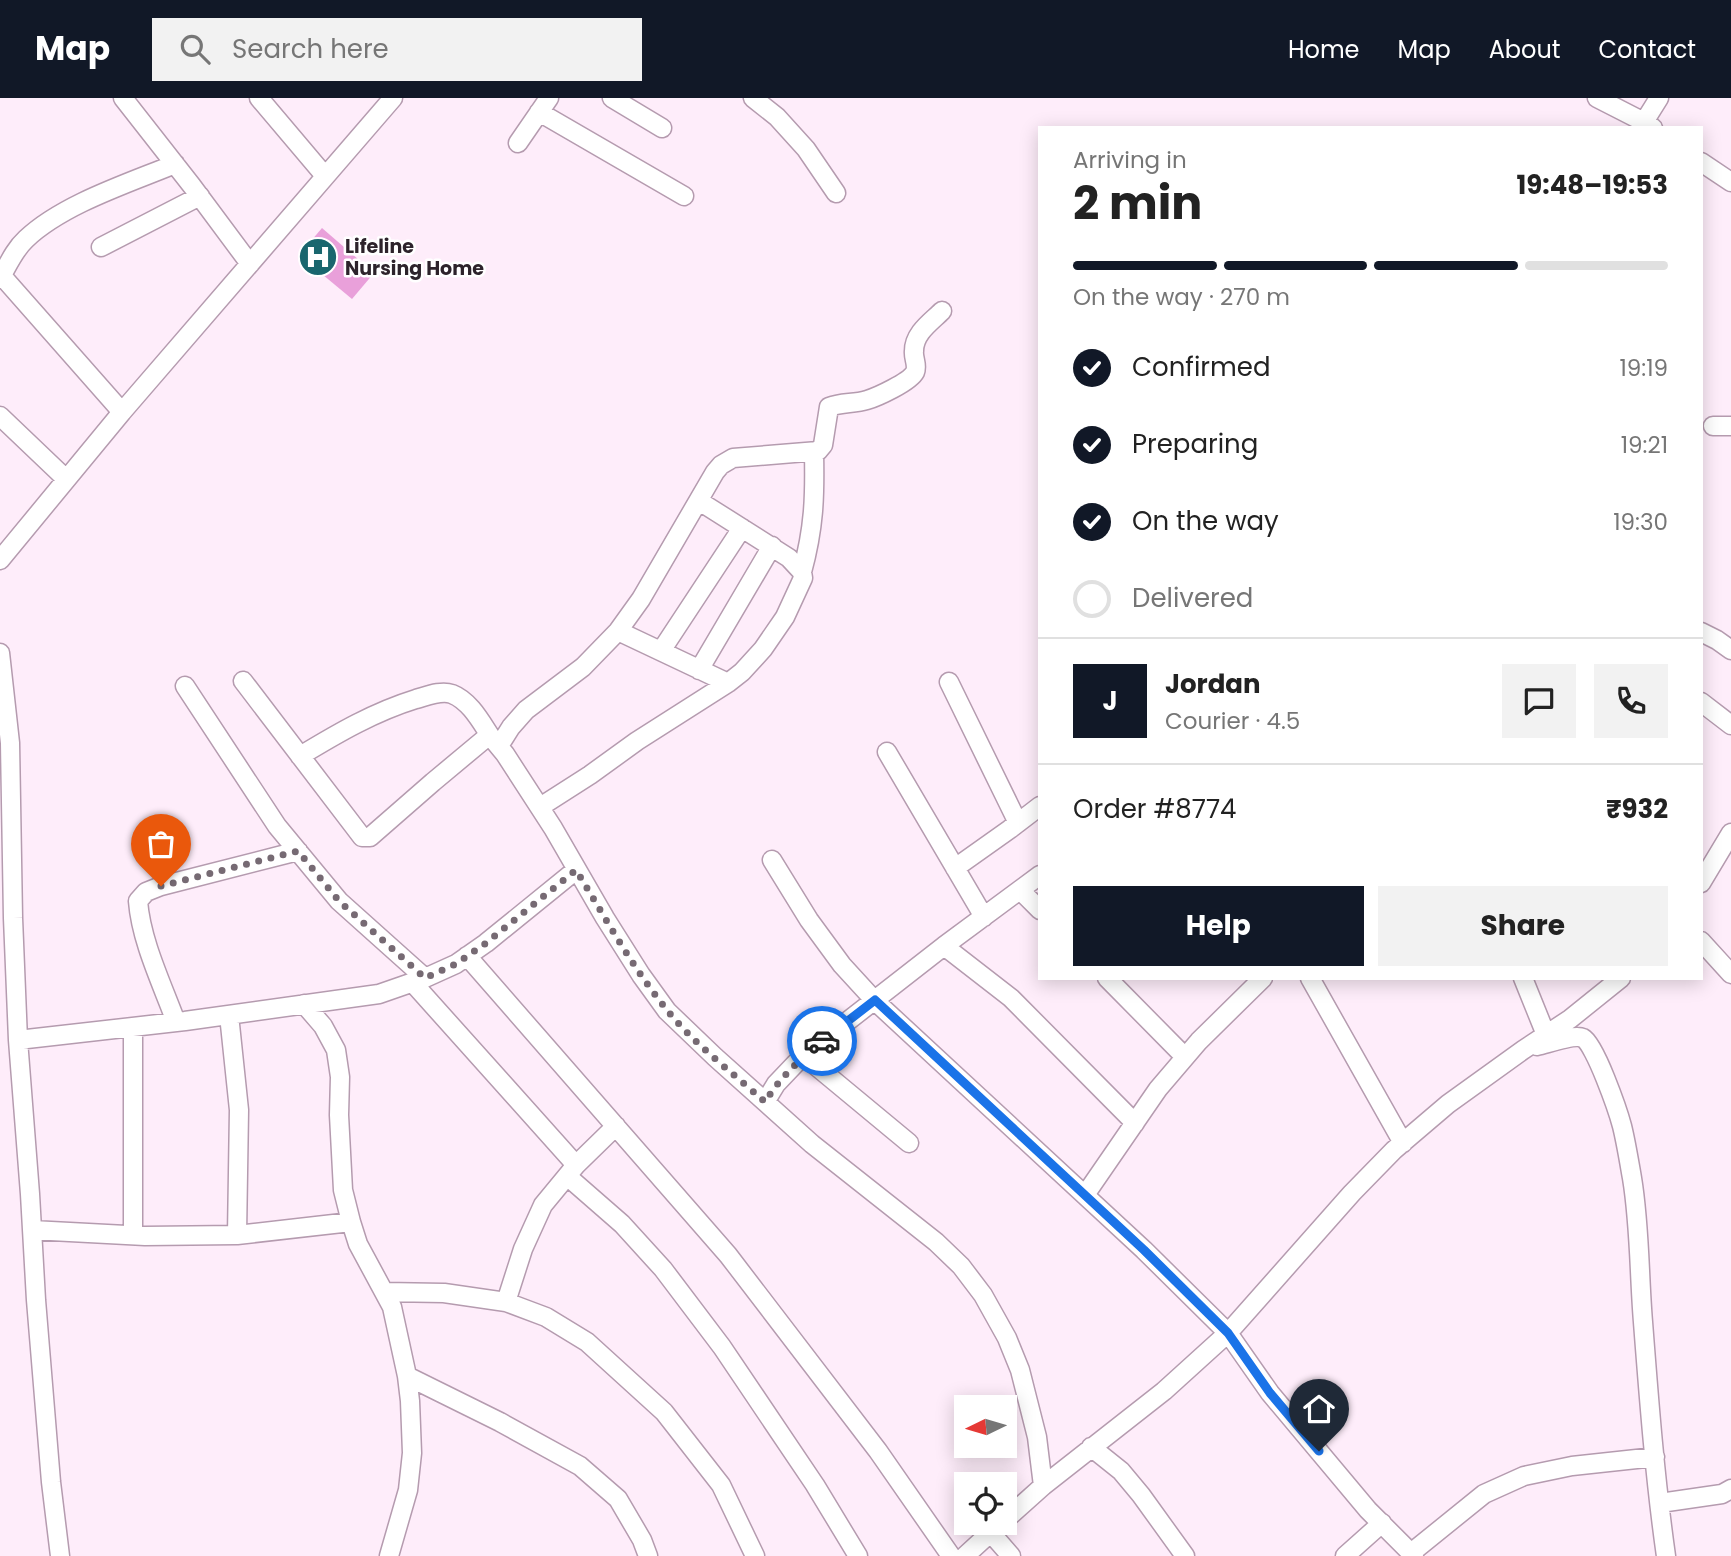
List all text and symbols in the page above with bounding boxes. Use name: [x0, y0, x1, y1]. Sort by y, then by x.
search box: [152, 18, 642, 81]
text: Map: [35, 25, 110, 72]
icon: search: [176, 30, 214, 68]
text: Search here: [232, 31, 389, 67]
text: Home: [1288, 33, 1360, 66]
text: Map: [1398, 33, 1451, 66]
text: About: [1489, 33, 1560, 66]
text: Contact: [1598, 33, 1696, 66]
text: Arriving in: [1073, 144, 1187, 176]
text: 19:48–19:53: [1517, 167, 1668, 203]
text: 2 min: [1073, 171, 1202, 235]
place label: Lifeline Nursing Home: [345, 233, 484, 282]
hospital icon: Lifeline Nursing Home: [297, 236, 339, 278]
text: On the way · 270 m: [1073, 281, 1290, 313]
icon: check: [1073, 349, 1111, 387]
text: Confirmed: [1132, 349, 1270, 385]
text: 19:19: [1619, 352, 1668, 384]
icon: check: [1073, 426, 1111, 464]
text: Preparing: [1132, 426, 1258, 462]
text: 19:21: [1621, 429, 1668, 461]
icon: check: [1073, 503, 1111, 541]
text: On the way: [1132, 503, 1279, 539]
text: 19:30: [1613, 506, 1668, 538]
text: Delivered: [1132, 580, 1253, 616]
button: chat: [1502, 664, 1576, 738]
button: phone: [1594, 664, 1668, 738]
text: Jordan: [1165, 666, 1261, 702]
text: J: [1102, 683, 1118, 719]
text: Courier · 4.5: [1165, 705, 1300, 737]
text: Order #8774: [1073, 791, 1236, 827]
text: ₹932: [1606, 791, 1668, 827]
pin: [131, 814, 191, 886]
icon: bag: [142, 825, 180, 863]
button: Help: [1073, 886, 1364, 966]
button: Share: [1378, 886, 1668, 966]
courier: [787, 1006, 857, 1076]
icon: car: [803, 1022, 841, 1060]
pin: [1289, 1379, 1349, 1451]
icon: home: [1300, 1390, 1338, 1428]
north arrow: [954, 1395, 1017, 1458]
map controls: [954, 1395, 1017, 1535]
button: locate: [954, 1472, 1017, 1535]

